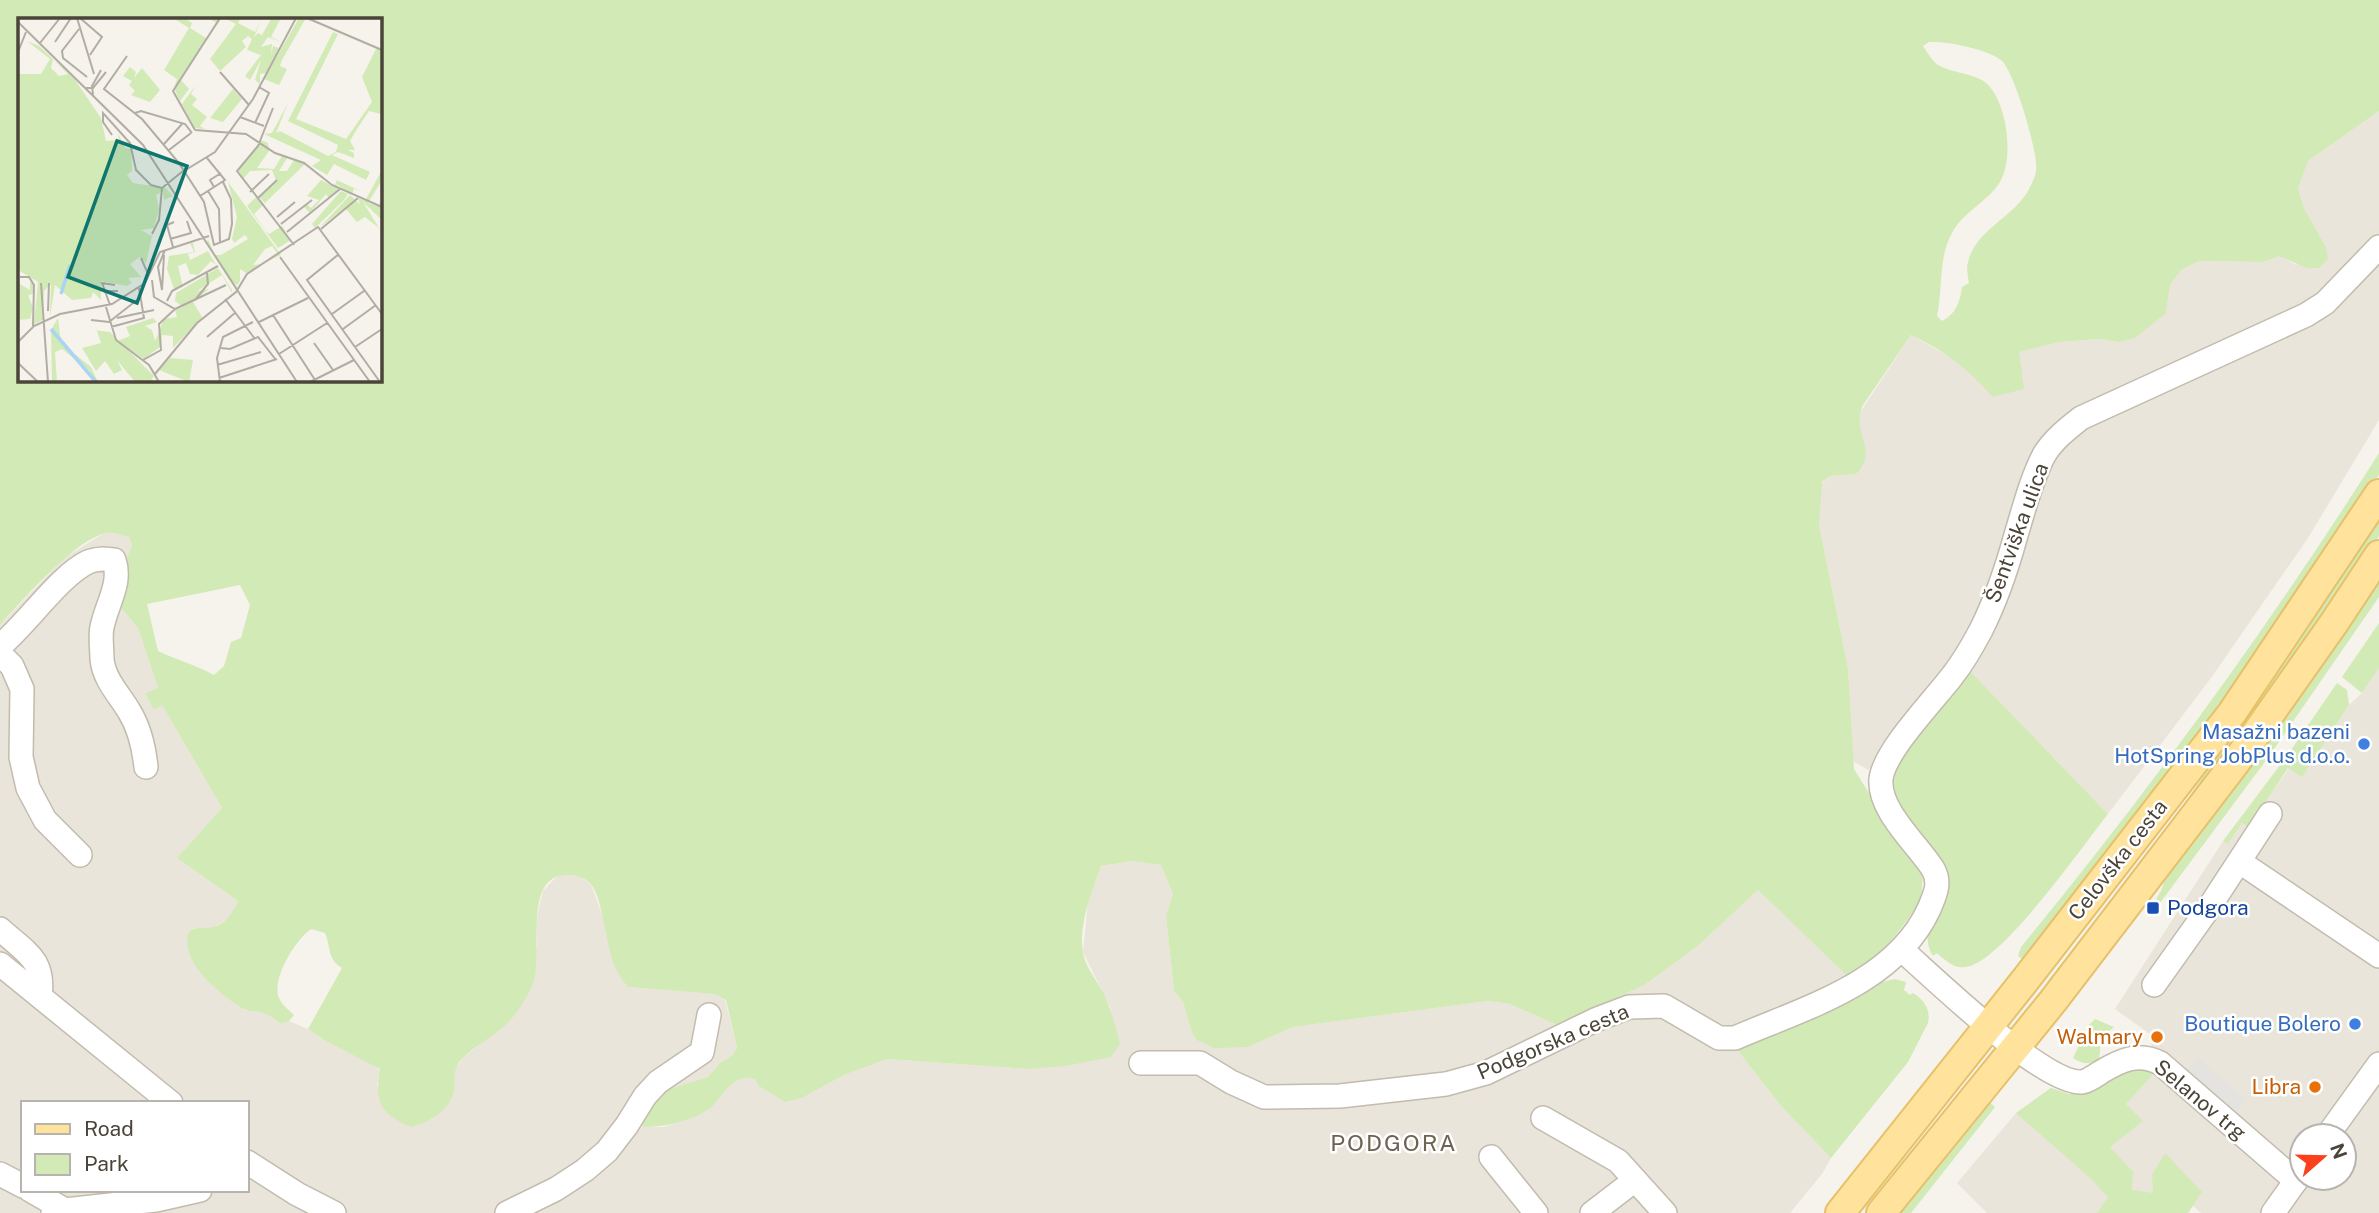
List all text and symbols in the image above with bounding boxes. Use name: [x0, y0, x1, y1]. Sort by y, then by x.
inset map: [18, 18, 382, 382]
street label: Šentviška ulica: [1980, 459, 2053, 606]
place label: Masažni bazeni HotSpring JobPlus d.o.o.: [2114, 719, 2350, 768]
marker: Masažni bazeni HotSpring JobPlus d.o.o.: [2356, 736, 2372, 752]
street label: Celovška cesta: [2063, 794, 2172, 925]
place label: Podgora: [2167, 895, 2249, 920]
marker: Podgora: [2145, 900, 2161, 916]
street label: Podgorska cesta: [1473, 998, 1632, 1085]
place label: Boutique Bolero: [2184, 1011, 2341, 1036]
marker: Boutique Bolero: [2347, 1016, 2363, 1032]
place label: Walmary: [2057, 1024, 2143, 1049]
marker: Walmary: [2149, 1029, 2165, 1045]
street label: Selanov trg: [2149, 1054, 2251, 1145]
place label: Libra: [2252, 1074, 2301, 1099]
marker: Libra: [2307, 1079, 2323, 1095]
legend: [21, 1101, 248, 1192]
text: Road: [84, 1116, 134, 1141]
north arrow: [2288, 1122, 2358, 1192]
district label: PODGORA: [1330, 1129, 1458, 1156]
text: N: [2326, 1140, 2352, 1162]
text: Park: [84, 1151, 129, 1176]

